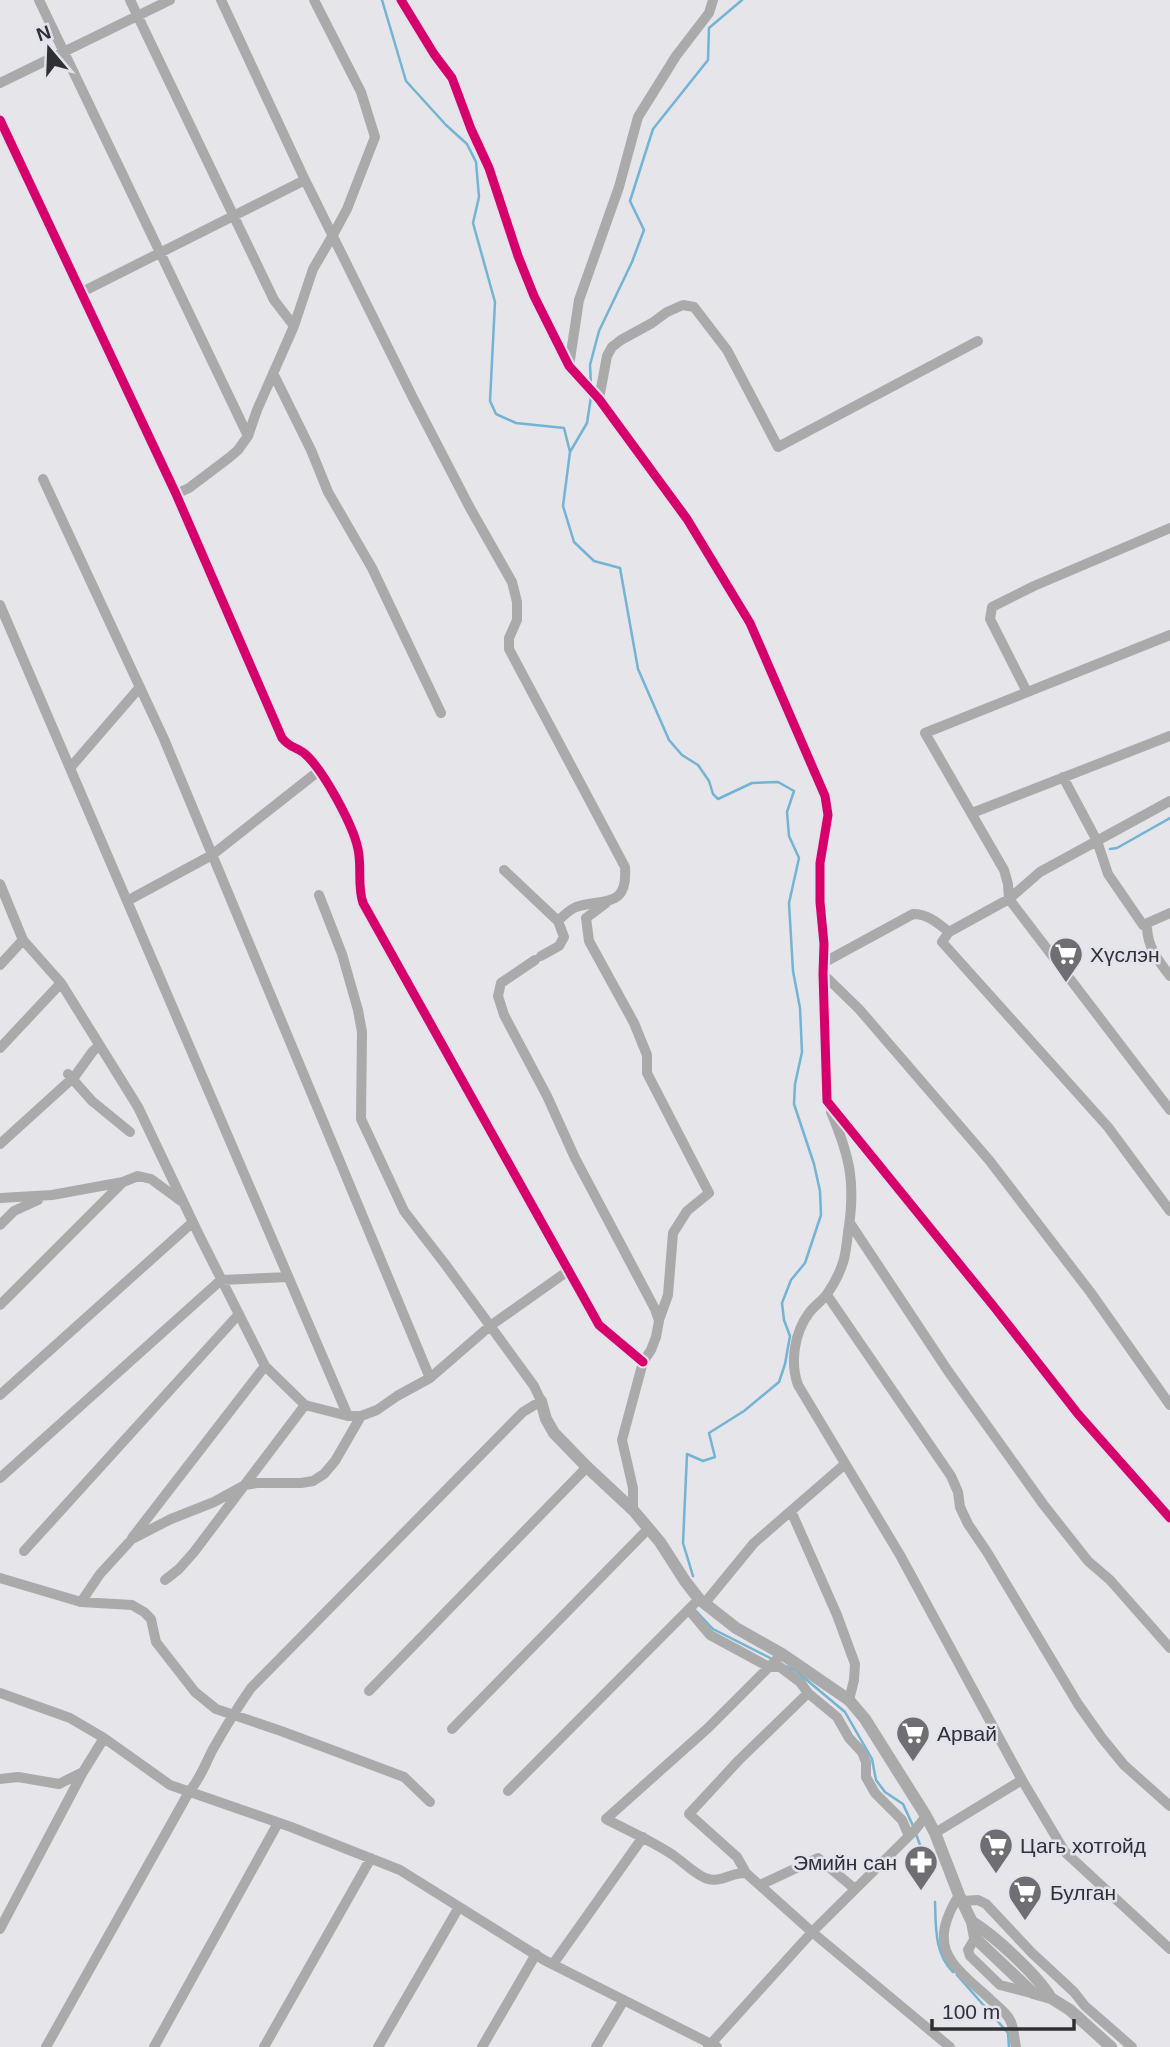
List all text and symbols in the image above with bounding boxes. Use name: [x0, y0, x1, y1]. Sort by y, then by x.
north arrow: [14, 14, 84, 84]
text: N: [34, 21, 54, 46]
supermarket icon: Хүслэн: [1047, 935, 1085, 984]
place label: Хүслэн: [1090, 943, 1160, 966]
supermarket icon: Арвай: [894, 1714, 932, 1763]
place label: Арвай: [937, 1722, 997, 1745]
supermarket icon: Цагь хотгойд: [977, 1826, 1015, 1875]
place label: Цагь хотгойд: [1020, 1834, 1146, 1857]
pharmacy icon: Эмийн сан: [902, 1843, 940, 1892]
place label: Эмийн сан: [793, 1851, 897, 1874]
supermarket icon: Булган: [1006, 1873, 1044, 1922]
place label: Булган: [1050, 1881, 1116, 1904]
scale bar: [932, 1988, 1074, 2032]
text: 100 m: [942, 2000, 1000, 2023]

